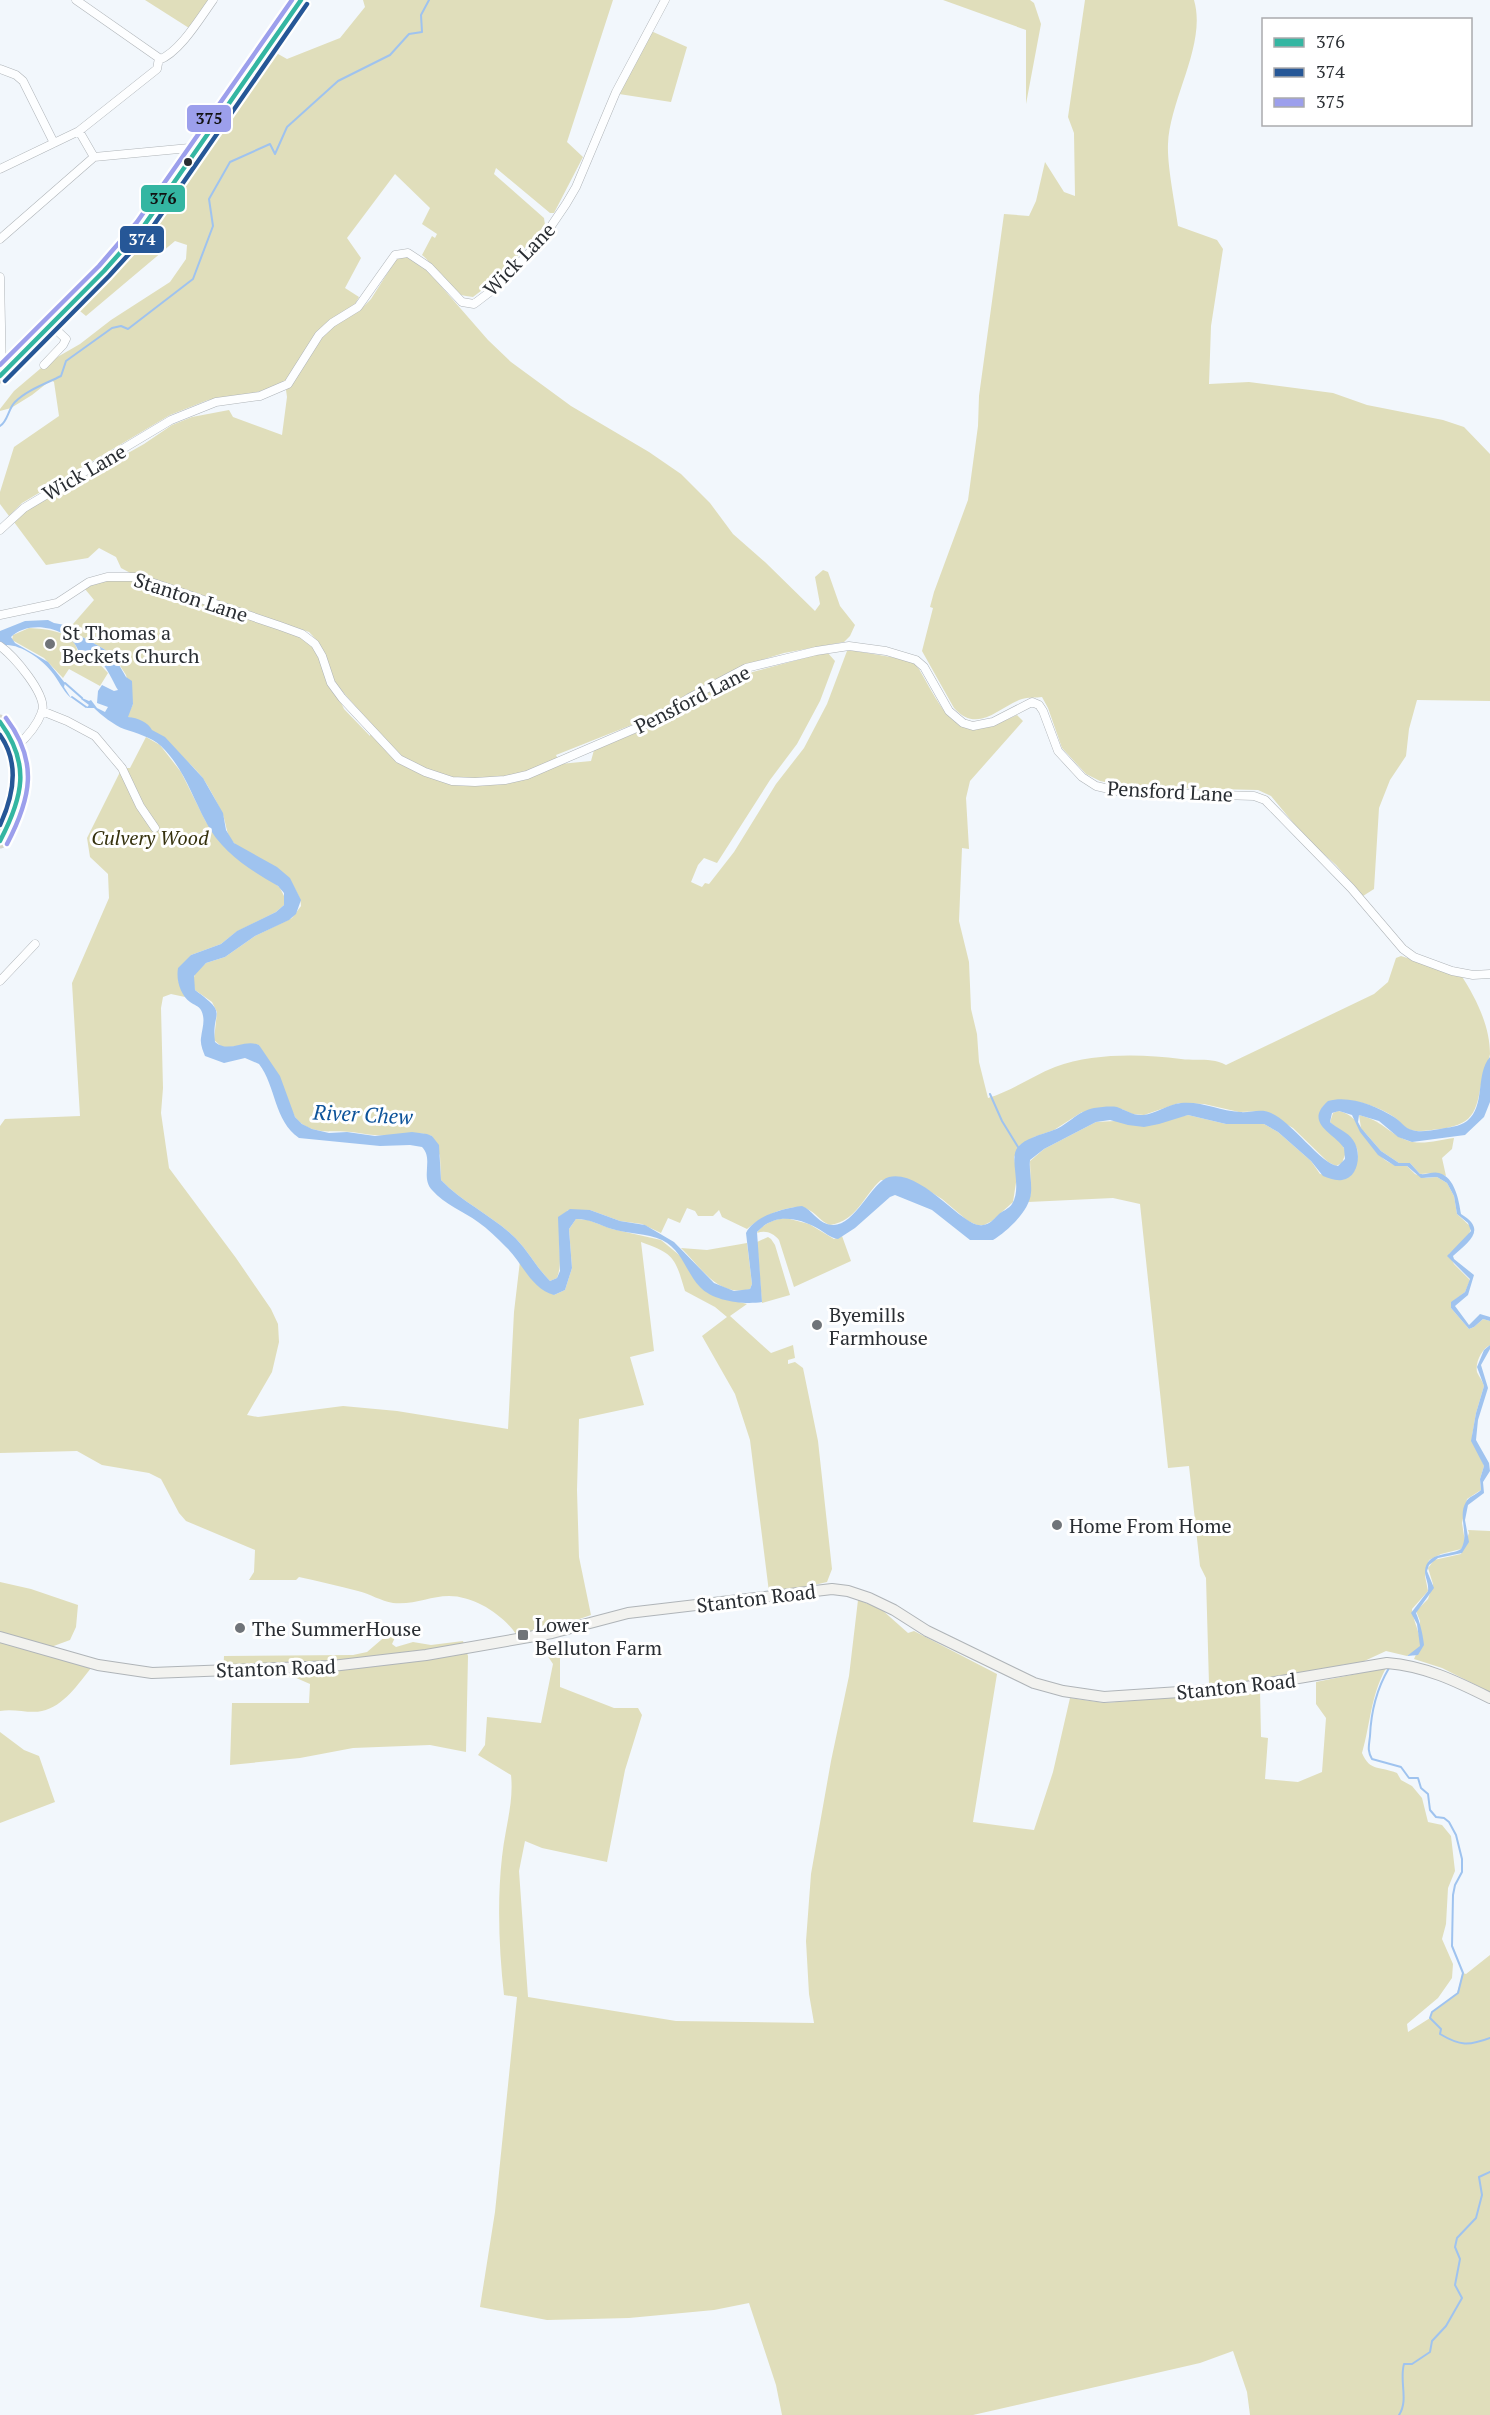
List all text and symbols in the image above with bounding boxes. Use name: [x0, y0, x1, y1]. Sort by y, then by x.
legend: [1262, 18, 1472, 126]
text: 376: [1316, 29, 1345, 53]
text: 374: [1316, 59, 1345, 83]
text: 375: [1316, 89, 1345, 113]
line badge: 375: [186, 104, 232, 133]
text: 375: [195, 107, 223, 129]
unlabelled marker: [182, 156, 194, 168]
line badge: 376: [140, 184, 186, 213]
text: 376: [149, 187, 177, 209]
street label: Wick Lane: [477, 216, 561, 302]
line badge: 374: [119, 225, 165, 254]
text: 374: [128, 228, 156, 250]
street label: Wick Lane: [37, 437, 131, 507]
street label: Stanton Lane: [131, 566, 251, 628]
place label: St Thomas a Beckets Church: [62, 619, 200, 669]
marker: St Thomas a Beckets Church: [43, 637, 57, 651]
street label: Pensford Lane: [630, 658, 754, 740]
street label: Pensford Lane: [1106, 774, 1234, 808]
park label: Culvery Wood: [91, 824, 209, 851]
water label: River Chew: [312, 1097, 414, 1131]
place label: Byemills Farmhouse: [829, 1301, 928, 1351]
marker: Byemills Farmhouse: [810, 1318, 824, 1332]
place label: Home From Home: [1069, 1512, 1231, 1539]
marker: Home From Home: [1050, 1518, 1064, 1532]
street label: Stanton Road: [695, 1577, 817, 1619]
place label: Lower Belluton Farm: [535, 1611, 662, 1661]
place label: The SummerHouse: [252, 1615, 421, 1642]
marker: The SummerHouse: [233, 1621, 247, 1635]
marker: Lower Belluton Farm: [516, 1628, 530, 1642]
street label: Stanton Road: [216, 1652, 336, 1684]
street label: Stanton Road: [1175, 1666, 1297, 1706]

